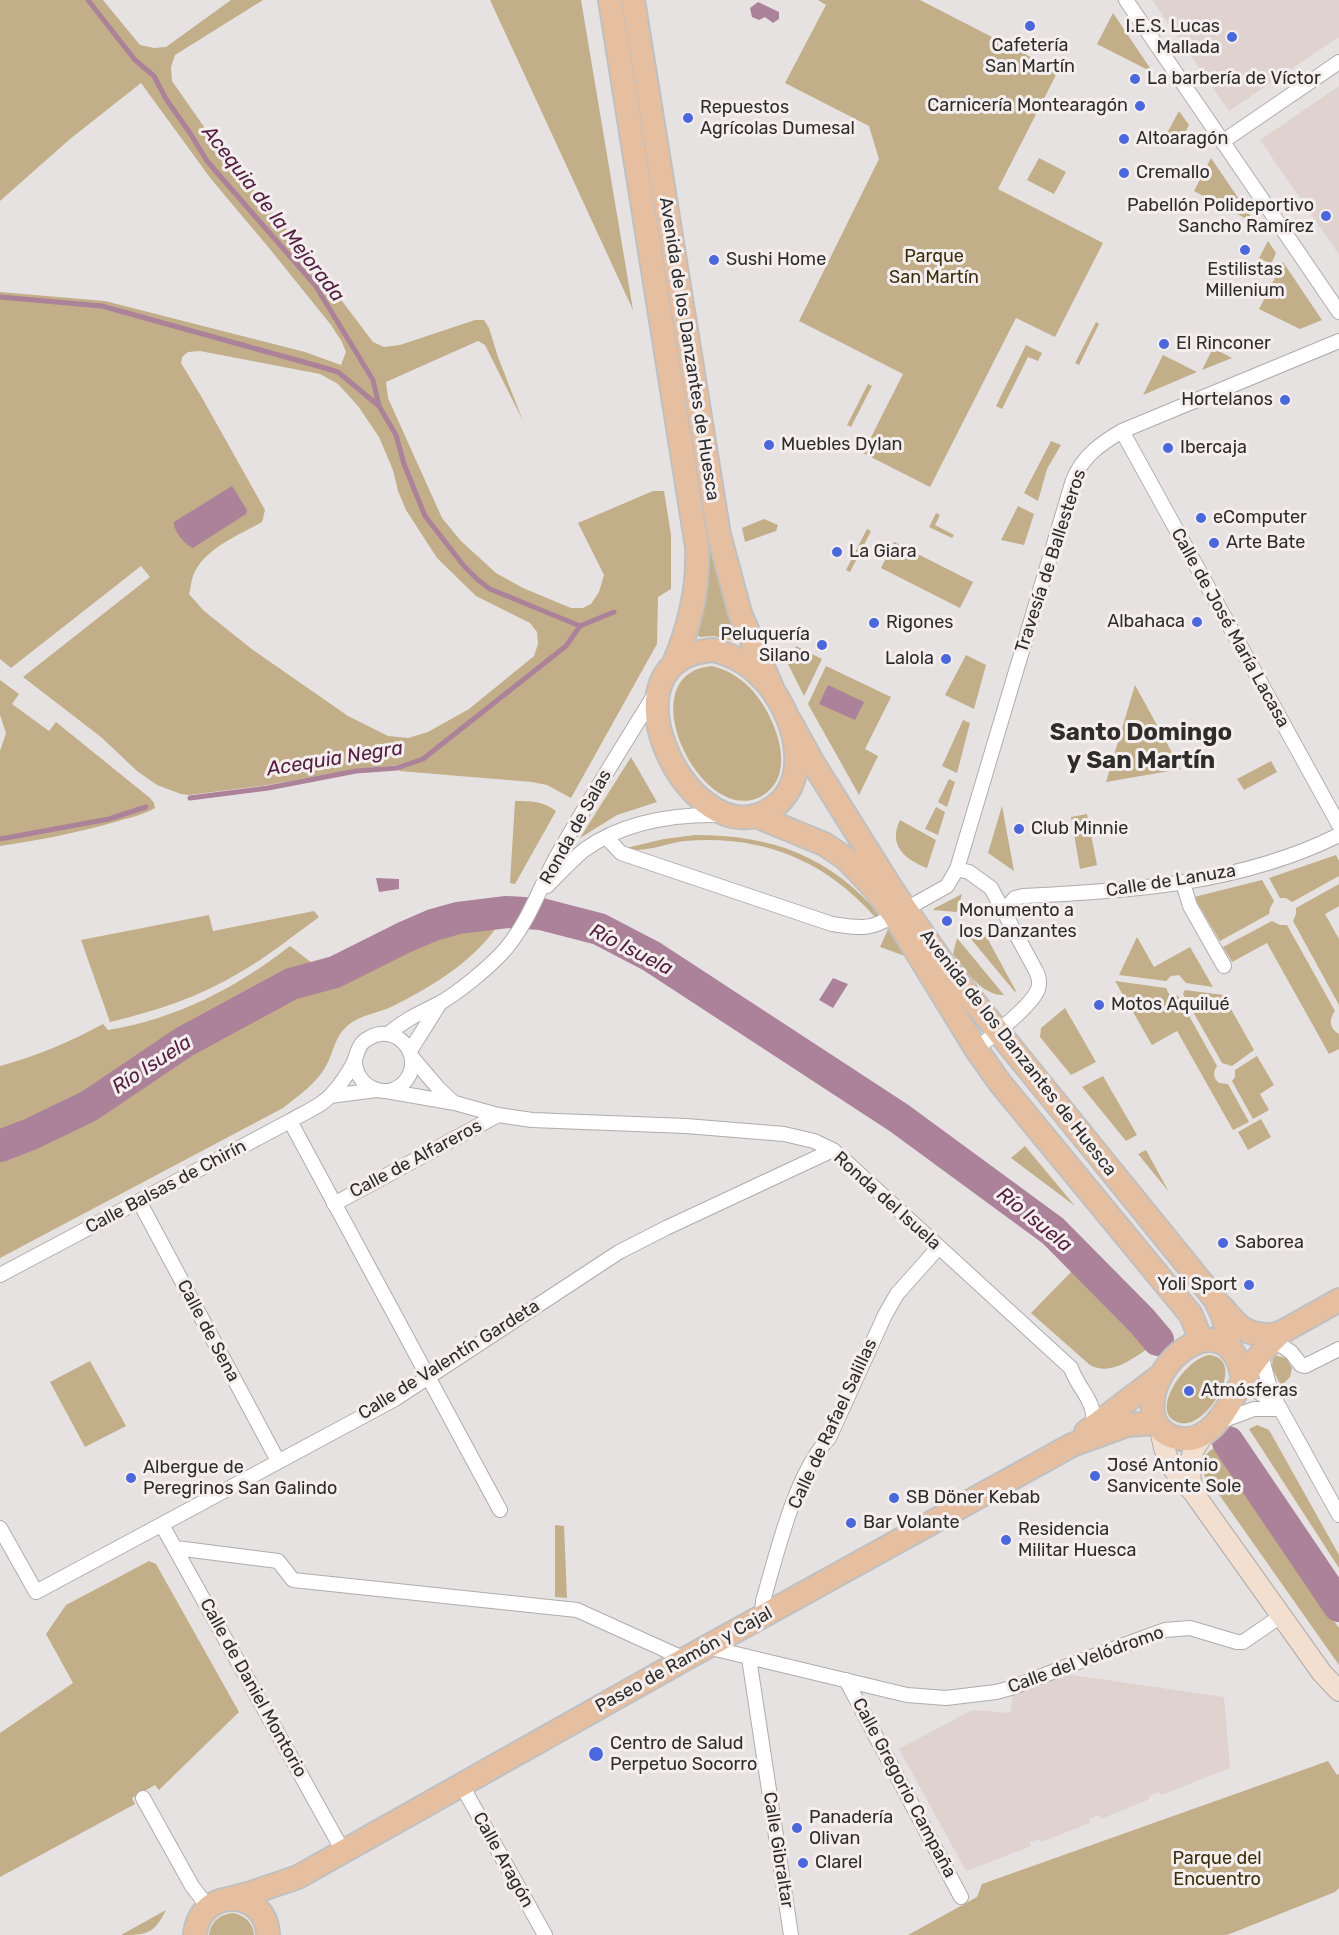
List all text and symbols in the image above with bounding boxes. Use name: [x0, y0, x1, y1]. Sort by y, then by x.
place label: I.E.S. Lucas Mallada: [1126, 16, 1220, 58]
marker: Cafetería San Martín: [1023, 19, 1037, 33]
marker: I.E.S. Lucas Mallada: [1225, 30, 1239, 44]
place label: Cafetería San Martín: [985, 35, 1075, 78]
place label: La barbería de Víctor: [1147, 68, 1321, 90]
marker: La barbería de Víctor: [1128, 72, 1142, 86]
place label: Carnicería Montearagón: [927, 95, 1128, 117]
place label: Repuestos Agrícolas Dumesal: [700, 97, 855, 140]
marker: Carnicería Montearagón: [1133, 99, 1147, 113]
marker: Repuestos Agrícolas Dumesal: [681, 111, 695, 125]
water label: Acequia de la Mejorada: [197, 121, 349, 307]
place label: Altoaragón: [1136, 128, 1228, 150]
marker: Altoaragón: [1117, 132, 1131, 146]
place label: Cremallo: [1136, 162, 1210, 184]
marker: Cremallo: [1117, 166, 1131, 180]
place label: Pabellón Polideportivo Sancho Ramírez: [1127, 195, 1314, 238]
street label: Avenida de los Danzantes de Huesca: [654, 196, 724, 502]
marker: Pabellón Polideportivo Sancho Ramírez: [1319, 209, 1333, 223]
marker: Estilistas Millenium: [1238, 243, 1252, 257]
park label: Parque San Martín: [889, 246, 979, 288]
place label: Sushi Home: [726, 249, 826, 271]
marker: Sushi Home: [707, 253, 721, 267]
place label: Estilistas Millenium: [1205, 259, 1285, 302]
place label: El Rinconer: [1176, 333, 1271, 355]
marker: El Rinconer: [1157, 337, 1171, 351]
place label: Hortelanos: [1181, 389, 1273, 411]
marker: Hortelanos: [1278, 393, 1292, 407]
place label: Muebles Dylan: [781, 434, 903, 456]
place label: Ibercaja: [1180, 437, 1247, 459]
marker: Muebles Dylan: [762, 438, 776, 452]
marker: Ibercaja: [1161, 441, 1175, 455]
street label: Travesía de Ballesteros: [1011, 467, 1091, 655]
place label: eComputer: [1213, 507, 1307, 529]
marker: eComputer: [1194, 511, 1208, 525]
street label: Calle de José María Lacasa: [1166, 525, 1294, 731]
place label: Arte Bate: [1226, 532, 1305, 554]
marker: Arte Bate: [1207, 536, 1221, 550]
place label: La Giara: [849, 541, 917, 563]
marker: La Giara: [830, 545, 844, 559]
place label: Albahaca: [1107, 611, 1185, 633]
place label: Rigones: [886, 612, 953, 634]
marker: Albahaca: [1190, 615, 1204, 629]
marker: Rigones: [867, 616, 881, 630]
place label: Peluquería Silano: [721, 624, 810, 666]
marker: Peluquería Silano: [815, 638, 829, 652]
place label: Lalola: [885, 648, 934, 670]
marker: Lalola: [939, 652, 953, 666]
district label: Santo Domingo y San Martín: [1050, 719, 1232, 775]
water label: Acequia Negra: [265, 736, 405, 782]
street label: Ronda de Salas: [536, 766, 616, 888]
place label: Club Minnie: [1031, 818, 1128, 840]
marker: Club Minnie: [1012, 822, 1026, 836]
street label: Calle de Lanuza: [1104, 860, 1238, 902]
place label: Monumento a los Danzantes: [959, 900, 1077, 942]
marker: Monumento a los Danzantes: [940, 914, 954, 928]
water label: Río Isuela: [586, 919, 676, 981]
street label: Avenida de los Danzantes de Huesca: [915, 925, 1121, 1181]
place label: Motos Aquilué: [1111, 994, 1230, 1016]
marker: Motos Aquilué: [1092, 998, 1106, 1012]
water label: Río Isuela: [108, 1030, 196, 1100]
street label: Calle de Alfareros: [346, 1115, 486, 1203]
street label: Calle Balsas de Chirín: [82, 1135, 250, 1239]
street label: Ronda del Isuela: [829, 1147, 945, 1255]
water label: Río Isuela: [992, 1182, 1076, 1258]
place label: Saborea: [1235, 1232, 1304, 1254]
marker: Saborea: [1216, 1236, 1230, 1250]
place label: Yoli Sport: [1157, 1274, 1237, 1296]
street label: Calle de Sena: [172, 1276, 244, 1386]
marker: Yoli Sport: [1242, 1278, 1256, 1292]
street label: Calle de Valentín Gardeta: [354, 1295, 544, 1425]
street label: Calle de Rafael Salillas: [784, 1335, 882, 1513]
place label: Atmósferas: [1201, 1380, 1298, 1402]
marker: Atmósferas: [1182, 1384, 1196, 1398]
place label: José Antonio Sanvicente Sole: [1107, 1455, 1241, 1498]
place label: Albergue de Peregrinos San Galindo: [143, 1457, 337, 1500]
marker: José Antonio Sanvicente Sole: [1088, 1469, 1102, 1483]
marker: Albergue de Peregrinos San Galindo: [124, 1471, 138, 1485]
place label: SB Döner Kebab: [906, 1487, 1040, 1509]
marker: SB Döner Kebab: [887, 1491, 901, 1505]
place label: Bar Volante: [863, 1512, 960, 1534]
marker: Bar Volante: [844, 1516, 858, 1530]
place label: Residencia Militar Huesca: [1018, 1519, 1136, 1562]
marker: Residencia Militar Huesca: [999, 1533, 1013, 1547]
street label: Calle de Daniel Montorio: [195, 1595, 311, 1781]
street label: Paseo de Ramón y Cajal: [592, 1602, 776, 1718]
street label: Calle del Velódromo: [1005, 1622, 1167, 1698]
street label: Calle Gregorio Campaña: [847, 1694, 961, 1882]
place label: Centro de Salud Perpetuo Socorro: [610, 1733, 757, 1776]
marker: Centro de Salud Perpetuo Socorro: [587, 1745, 605, 1763]
street label: Calle Gibraltar: [758, 1790, 798, 1910]
place label: Panadería Olivan: [809, 1807, 893, 1850]
street label: Calle Aragón: [468, 1808, 538, 1912]
marker: Panadería Olivan: [790, 1821, 804, 1835]
park label: Parque del Encuentro: [1172, 1848, 1262, 1890]
place label: Clarel: [815, 1852, 862, 1874]
marker: Clarel: [796, 1856, 810, 1870]

